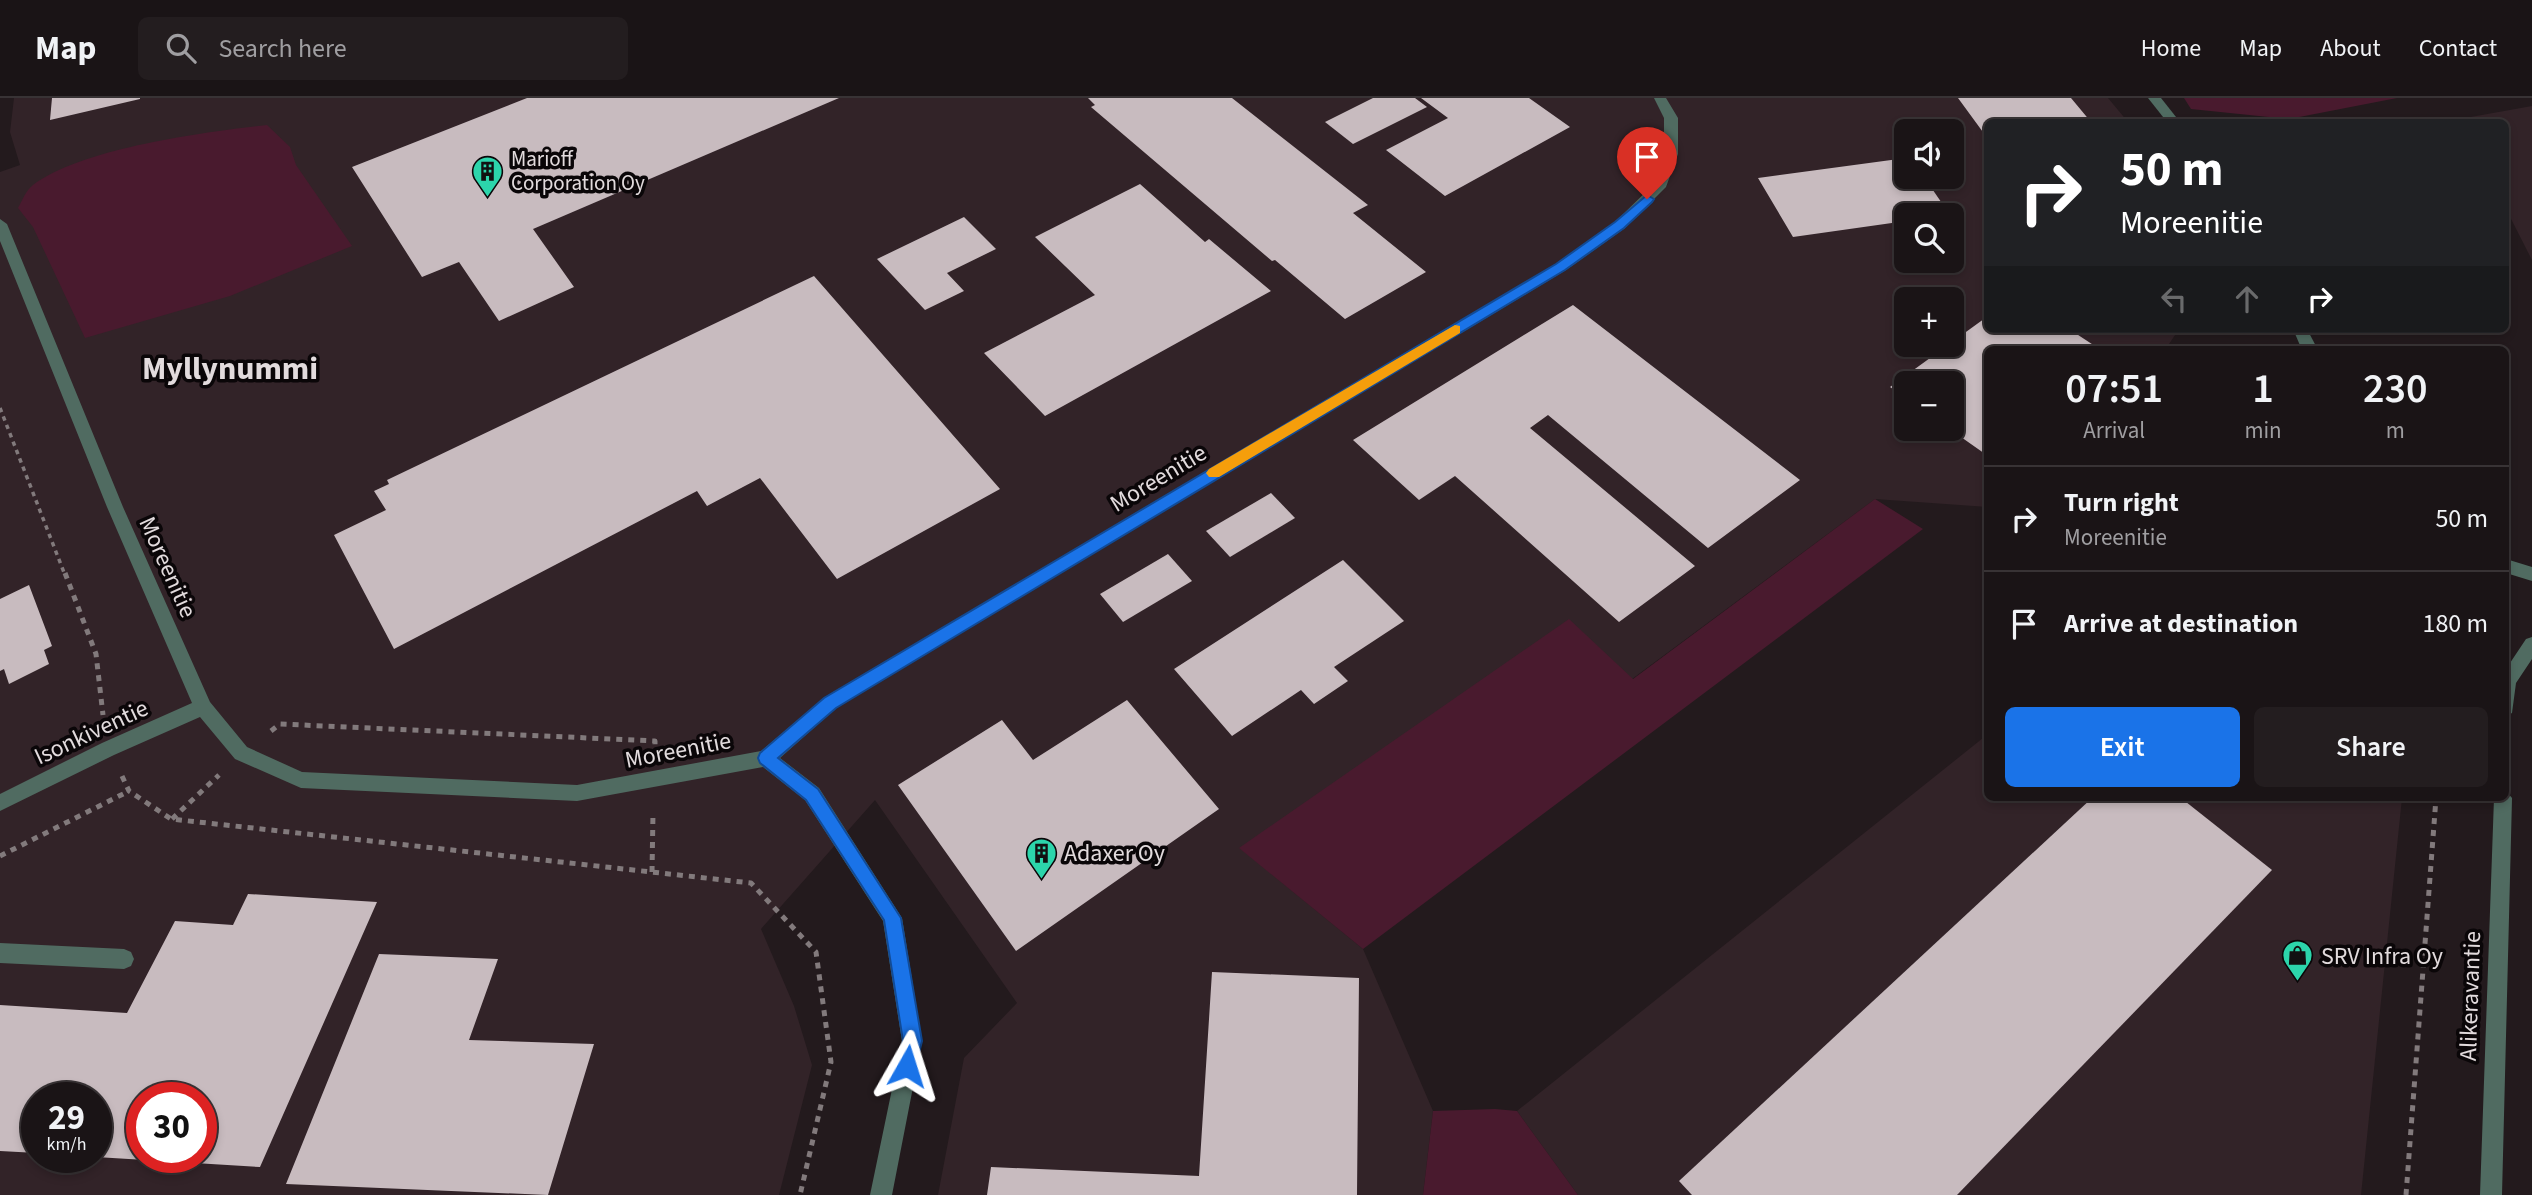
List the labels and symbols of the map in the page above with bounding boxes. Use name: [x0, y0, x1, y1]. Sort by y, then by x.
pin: [1617, 127, 1677, 199]
place label: Marioff Corporation Oy: [511, 144, 645, 198]
building icon: Marioff Corporation Oy: [471, 154, 505, 198]
district label: Myllynummi: [142, 346, 318, 392]
street label: Moreenitie: [1103, 436, 1213, 521]
street label: Moreenitie: [130, 511, 205, 623]
street label: Isonkiventie: [28, 691, 154, 774]
street label: Moreenitie: [622, 723, 734, 778]
building icon: Adaxer Oy: [1024, 836, 1058, 880]
place label: Adaxer Oy: [1064, 836, 1165, 871]
street label: Alikeravantie: [2451, 930, 2490, 1062]
shop icon: SRV Infra Oy: [2281, 939, 2315, 983]
place label: SRV Infra Oy: [2321, 939, 2443, 974]
position arrow: [870, 1029, 944, 1103]
speed limit sign: 30: [126, 1082, 217, 1173]

